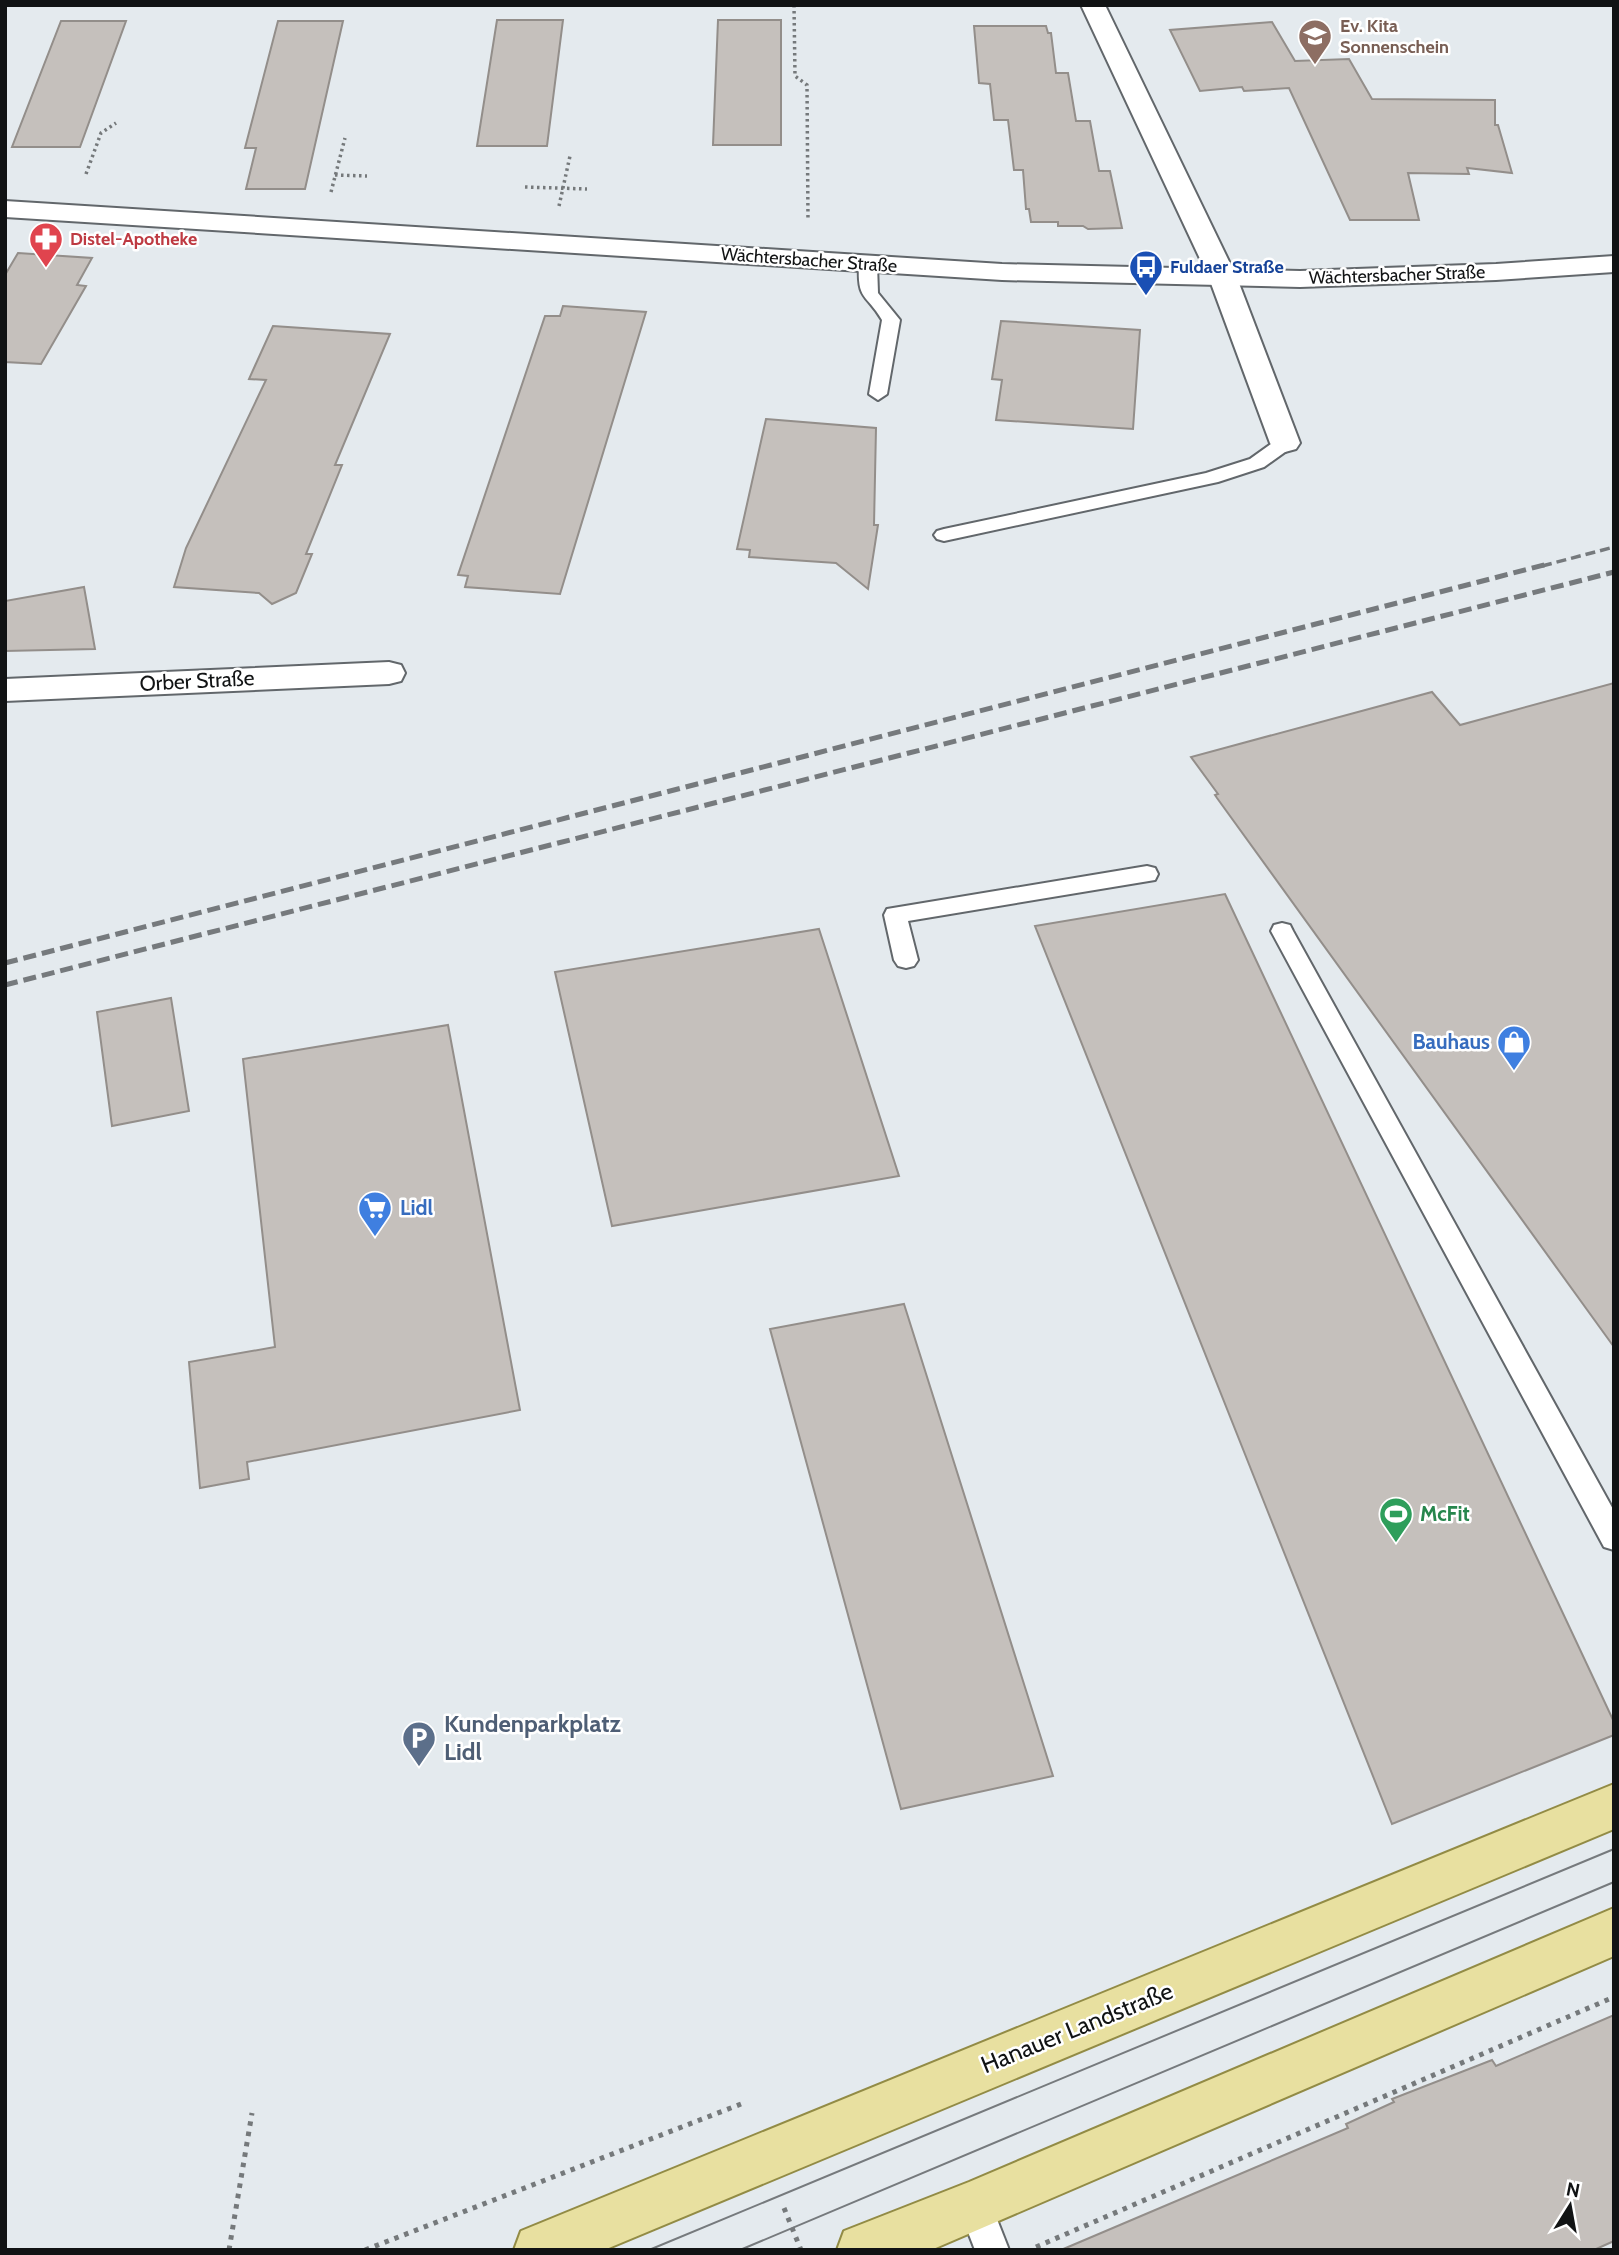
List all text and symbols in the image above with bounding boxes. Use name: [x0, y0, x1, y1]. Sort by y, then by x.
place label: Ev. Kita Sonnenschein: [1340, 15, 1449, 58]
school or university icon: Ev. Kita Sonnenschein: [1296, 17, 1334, 66]
pharmacy icon: Distel-Apotheke: [27, 220, 65, 269]
place label: Distel-Apotheke: [70, 228, 197, 250]
street label: Wächtersbacher Straße: [720, 243, 898, 277]
bus stop icon: Fuldaer Straße: [1127, 248, 1165, 297]
place label: Fuldaer Straße: [1170, 256, 1284, 278]
street label: Wächtersbacher Straße: [1308, 261, 1486, 289]
street label: Orber Straße: [139, 665, 255, 696]
shop icon: Bauhaus: [1495, 1023, 1533, 1072]
place label: Bauhaus: [1412, 1029, 1490, 1054]
supermarket icon: Lidl: [356, 1189, 394, 1238]
place label: Lidl: [400, 1195, 434, 1220]
sports icon: McFit: [1377, 1495, 1415, 1544]
place label: McFit: [1420, 1501, 1470, 1526]
place label: Kundenparkplatz Lidl: [444, 1709, 621, 1766]
parking icon: Kundenparkplatz Lidl: [400, 1719, 438, 1768]
street label: Hanauer Landstraße: [977, 1976, 1177, 2079]
north arrow: [1535, 2171, 1605, 2241]
text: N: [1564, 2177, 1582, 2202]

